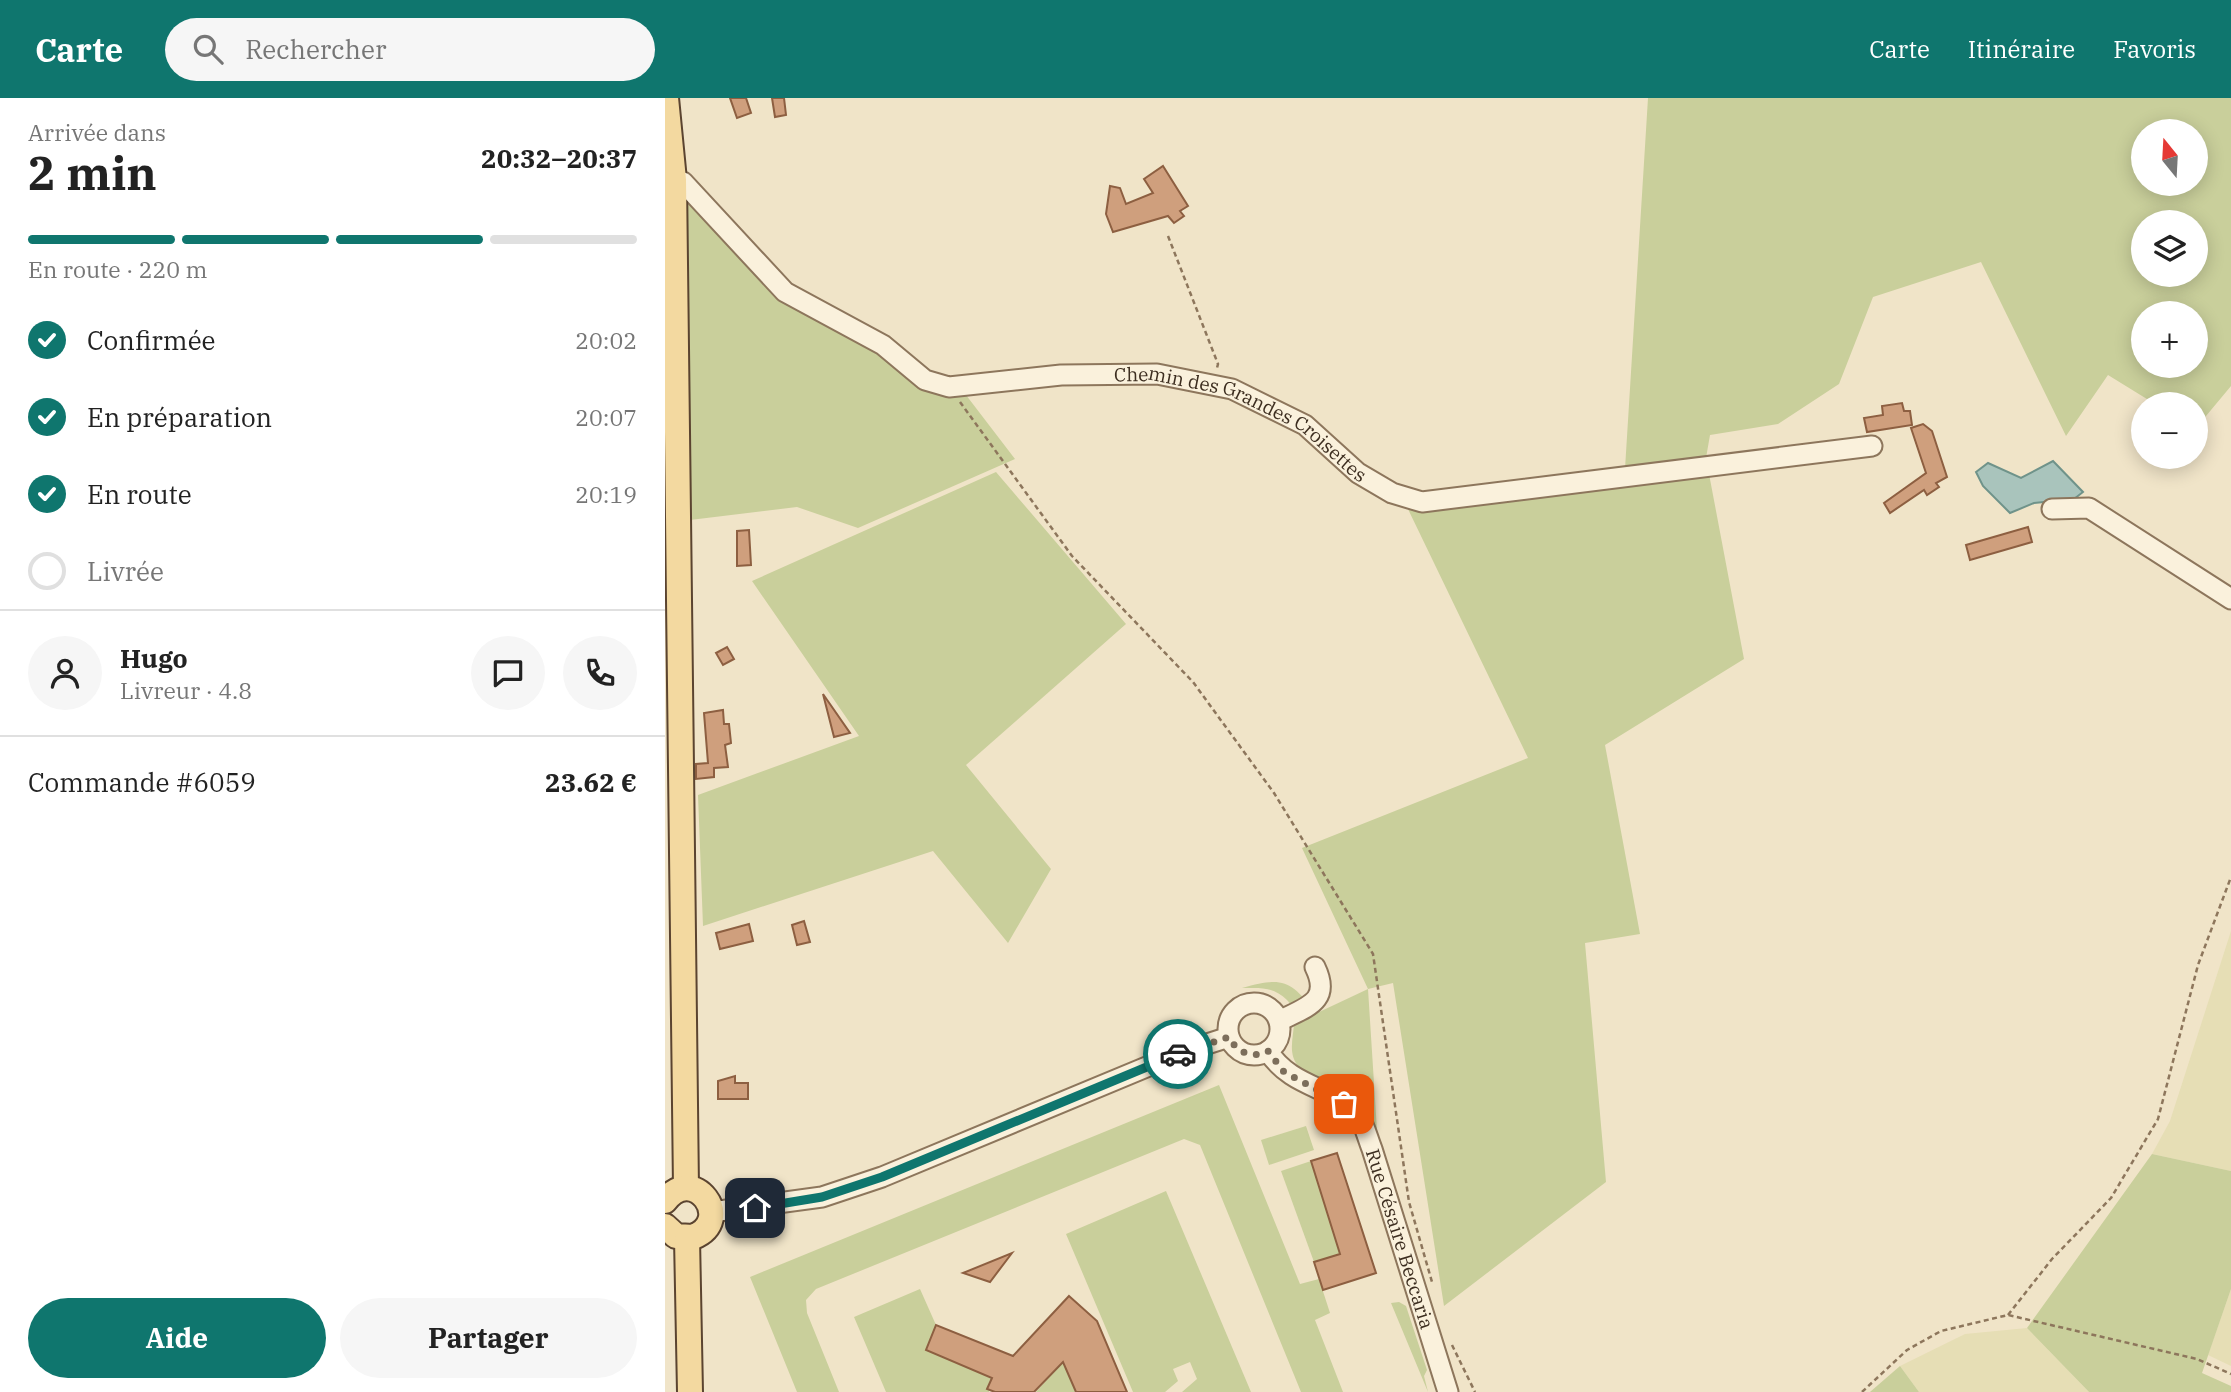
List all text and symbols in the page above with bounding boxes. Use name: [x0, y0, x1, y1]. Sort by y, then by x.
search box: [165, 18, 655, 81]
text: Carte: [35, 28, 123, 71]
icon: search: [189, 30, 227, 68]
text: Rechercher: [245, 32, 386, 66]
text: Carte: [1869, 33, 1930, 65]
text: Itinéraire: [1968, 33, 2075, 65]
text: Favoris: [2113, 33, 2196, 65]
text: Arrivée dans: [28, 117, 166, 147]
north arrow: [2131, 119, 2209, 196]
map controls: [2131, 119, 2208, 469]
text: 20:32–20:37: [481, 141, 637, 175]
text: 2 min: [28, 143, 157, 203]
button: layers: [2131, 210, 2208, 287]
text: En route · 220 m: [28, 254, 207, 284]
button: +: [2131, 301, 2208, 378]
icon: check: [28, 321, 66, 359]
text: Confirmée: [87, 323, 216, 357]
text: 20:02: [575, 325, 637, 355]
street label: Chemin des Grandes Croisettes: [1114, 361, 1371, 487]
button: −: [2131, 392, 2208, 469]
icon: check: [28, 398, 66, 436]
text: En préparation: [87, 400, 272, 434]
text: 20:07: [575, 402, 637, 432]
icon: check: [28, 475, 66, 513]
text: En route: [87, 477, 192, 511]
text: 20:19: [575, 479, 637, 509]
text: Livrée: [87, 554, 164, 588]
button: person: [28, 636, 102, 710]
button: chat: [471, 636, 545, 710]
button: phone: [563, 636, 637, 710]
text: Hugo: [120, 641, 188, 675]
text: Livreur · 4.8: [120, 675, 252, 705]
text: Commande #6059: [28, 765, 256, 799]
text: 23.62 €: [545, 765, 637, 799]
courier: [1143, 1019, 1213, 1089]
icon: car: [1159, 1035, 1197, 1073]
pin: [1314, 1074, 1374, 1134]
icon: bag: [1325, 1085, 1363, 1123]
street label: Rue Césaire Beccaria: [1361, 1146, 1440, 1332]
pin: [725, 1178, 785, 1238]
icon: home: [736, 1189, 774, 1227]
button: Aide: [28, 1298, 326, 1378]
button: Partager: [340, 1298, 637, 1378]

